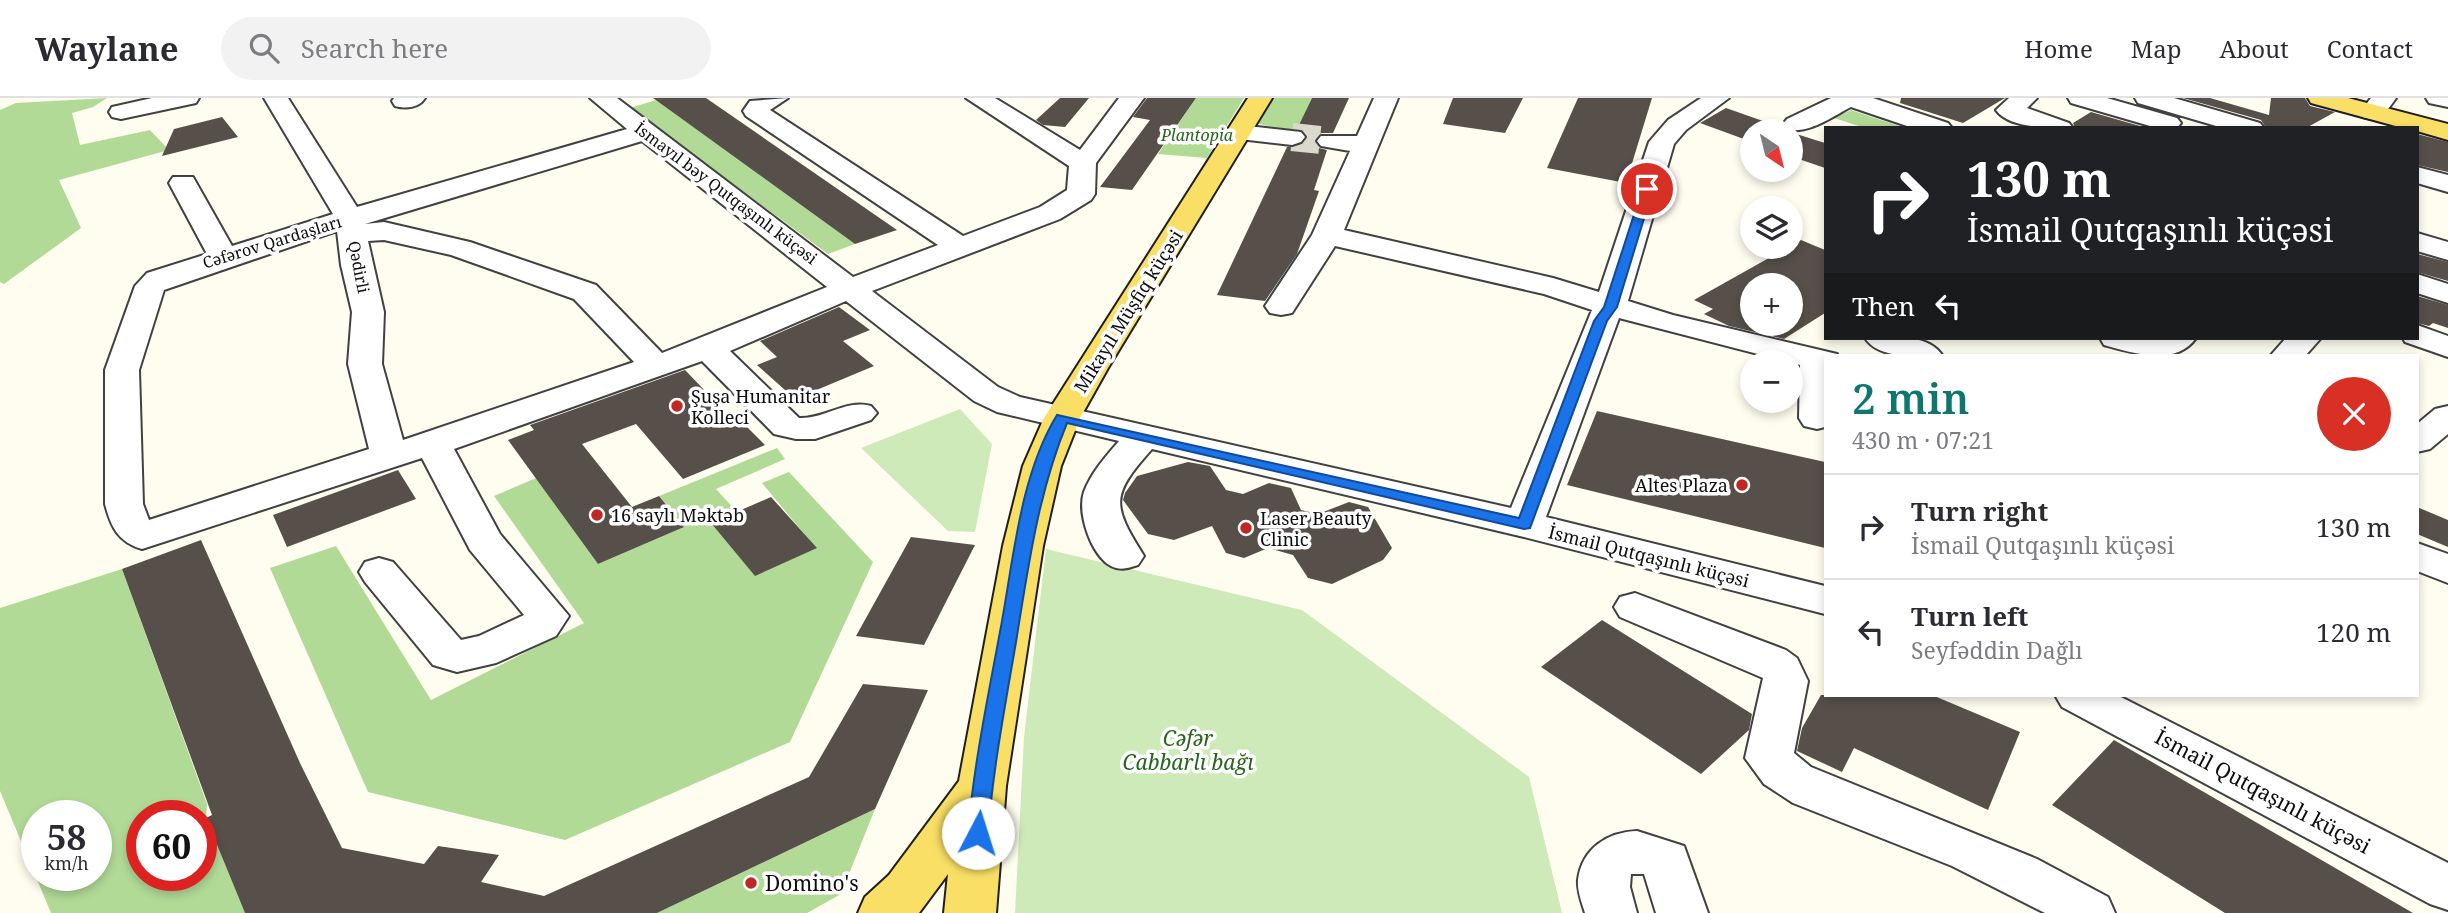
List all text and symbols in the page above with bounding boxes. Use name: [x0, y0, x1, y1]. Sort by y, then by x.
search box: [221, 17, 711, 80]
text: Waylane: [35, 26, 179, 71]
icon: search: [245, 29, 283, 67]
text: Search here: [301, 30, 448, 66]
text: Home: [2024, 32, 2093, 65]
text: Map: [2131, 32, 2182, 65]
text: About: [2220, 32, 2289, 65]
text: Contact: [2327, 32, 2413, 65]
street label: İsmayıl bəy Qutqaşınlı küçəsi: [630, 117, 822, 269]
north arrow: [1740, 119, 1802, 182]
map controls: [1740, 119, 1803, 413]
park label: Plantopia: [1160, 124, 1234, 146]
text: 130 m: [1967, 145, 2111, 211]
icon: right: [1852, 154, 1943, 245]
pin: [1617, 159, 1677, 219]
icon: arrive: [1628, 170, 1666, 208]
button: layers: [1740, 196, 1803, 259]
text: İsmail Qutqaşınlı küçəsi: [1967, 208, 2333, 251]
street label: Cəfərov Qardaşları: [200, 210, 344, 274]
street label: Mikayıl Müşfiq küçəsi: [1068, 225, 1188, 397]
street label: Qədirli: [343, 239, 375, 295]
button: +: [1740, 273, 1803, 336]
icon: left: [1929, 287, 1967, 325]
text: Then: [1852, 288, 1915, 324]
button: −: [1740, 350, 1803, 413]
text: 2 min: [1852, 369, 1969, 426]
button: close: [2317, 377, 2391, 451]
place label: Şuşa Humanitar Kolleci: [691, 384, 831, 429]
marker: Şuşa Humanitar Kolleci: [669, 398, 685, 414]
text: 430 m · 07:21: [1852, 424, 1994, 456]
place label: Altes Plaza: [1635, 473, 1728, 497]
marker: Altes Plaza: [1734, 477, 1750, 493]
text: Turn right: [1911, 493, 2048, 529]
place label: 16 saylı Məktəb: [611, 503, 744, 527]
place label: Laser Beauty Clinic: [1260, 506, 1373, 551]
marker: 16 saylı Məktəb: [589, 507, 605, 523]
icon: right: [1852, 508, 1890, 546]
text: 130 m: [2316, 509, 2391, 545]
street label: İsmail Qutqaşınlı küçəsi: [1546, 519, 1752, 593]
marker: Laser Beauty Clinic: [1238, 520, 1254, 536]
text: İsmail Qutqaşınlı küçəsi: [1911, 529, 2174, 561]
text: Turn left: [1911, 598, 2028, 634]
icon: left: [1852, 613, 1890, 651]
text: 120 m: [2316, 614, 2391, 650]
text: Seyfəddin Dağlı: [1911, 634, 2083, 666]
street label: İsmail Qutqaşınlı küçəsi: [2150, 722, 2376, 860]
park label: Cəfər Cabbarlı bağı: [1122, 724, 1254, 776]
position arrow: [941, 796, 1015, 870]
speed limit sign: 60: [126, 800, 217, 891]
text: 58: [47, 813, 86, 860]
text: km/h: [44, 851, 89, 875]
place label: Domino's: [765, 869, 859, 897]
marker: Domino's: [743, 875, 759, 891]

